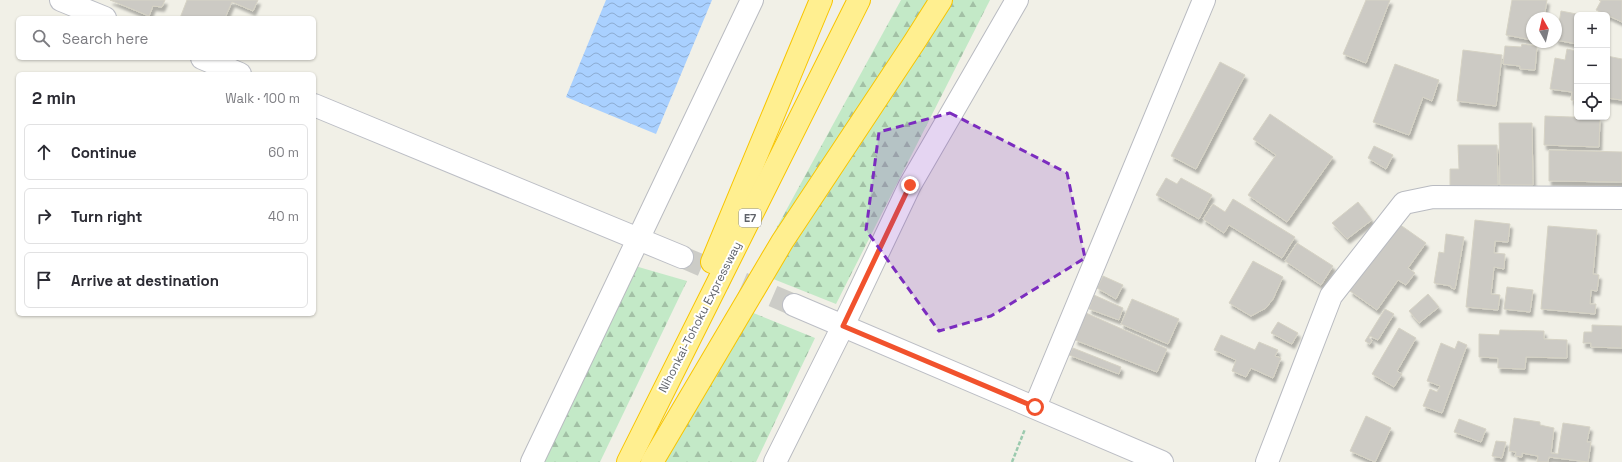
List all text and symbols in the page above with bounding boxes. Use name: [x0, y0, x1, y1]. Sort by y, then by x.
north arrow: [1526, 12, 1562, 48]
map controls: [1574, 12, 1610, 120]
button: +: [1574, 12, 1610, 48]
search box: [16, 16, 316, 60]
icon: search: [30, 27, 52, 49]
text: Search here: [62, 29, 148, 48]
button: −: [1574, 48, 1610, 84]
button: locate: [1574, 84, 1610, 120]
text: 2 min: [32, 87, 76, 109]
text: Walk · 100 m: [225, 90, 300, 107]
icon: ahead: [33, 141, 55, 163]
text: Continue: [71, 143, 137, 162]
text: 60 m: [268, 144, 299, 161]
route end: [901, 176, 919, 194]
icon: right: [33, 205, 55, 227]
text: Turn right: [71, 207, 142, 226]
text: 40 m: [268, 208, 299, 225]
road number: E7: [739, 209, 761, 227]
street label: Nihonkai-Tohoku Expressway: [655, 239, 745, 395]
icon: arrive: [33, 269, 55, 291]
text: Arrive at destination: [71, 271, 219, 290]
route start: [1026, 398, 1044, 416]

